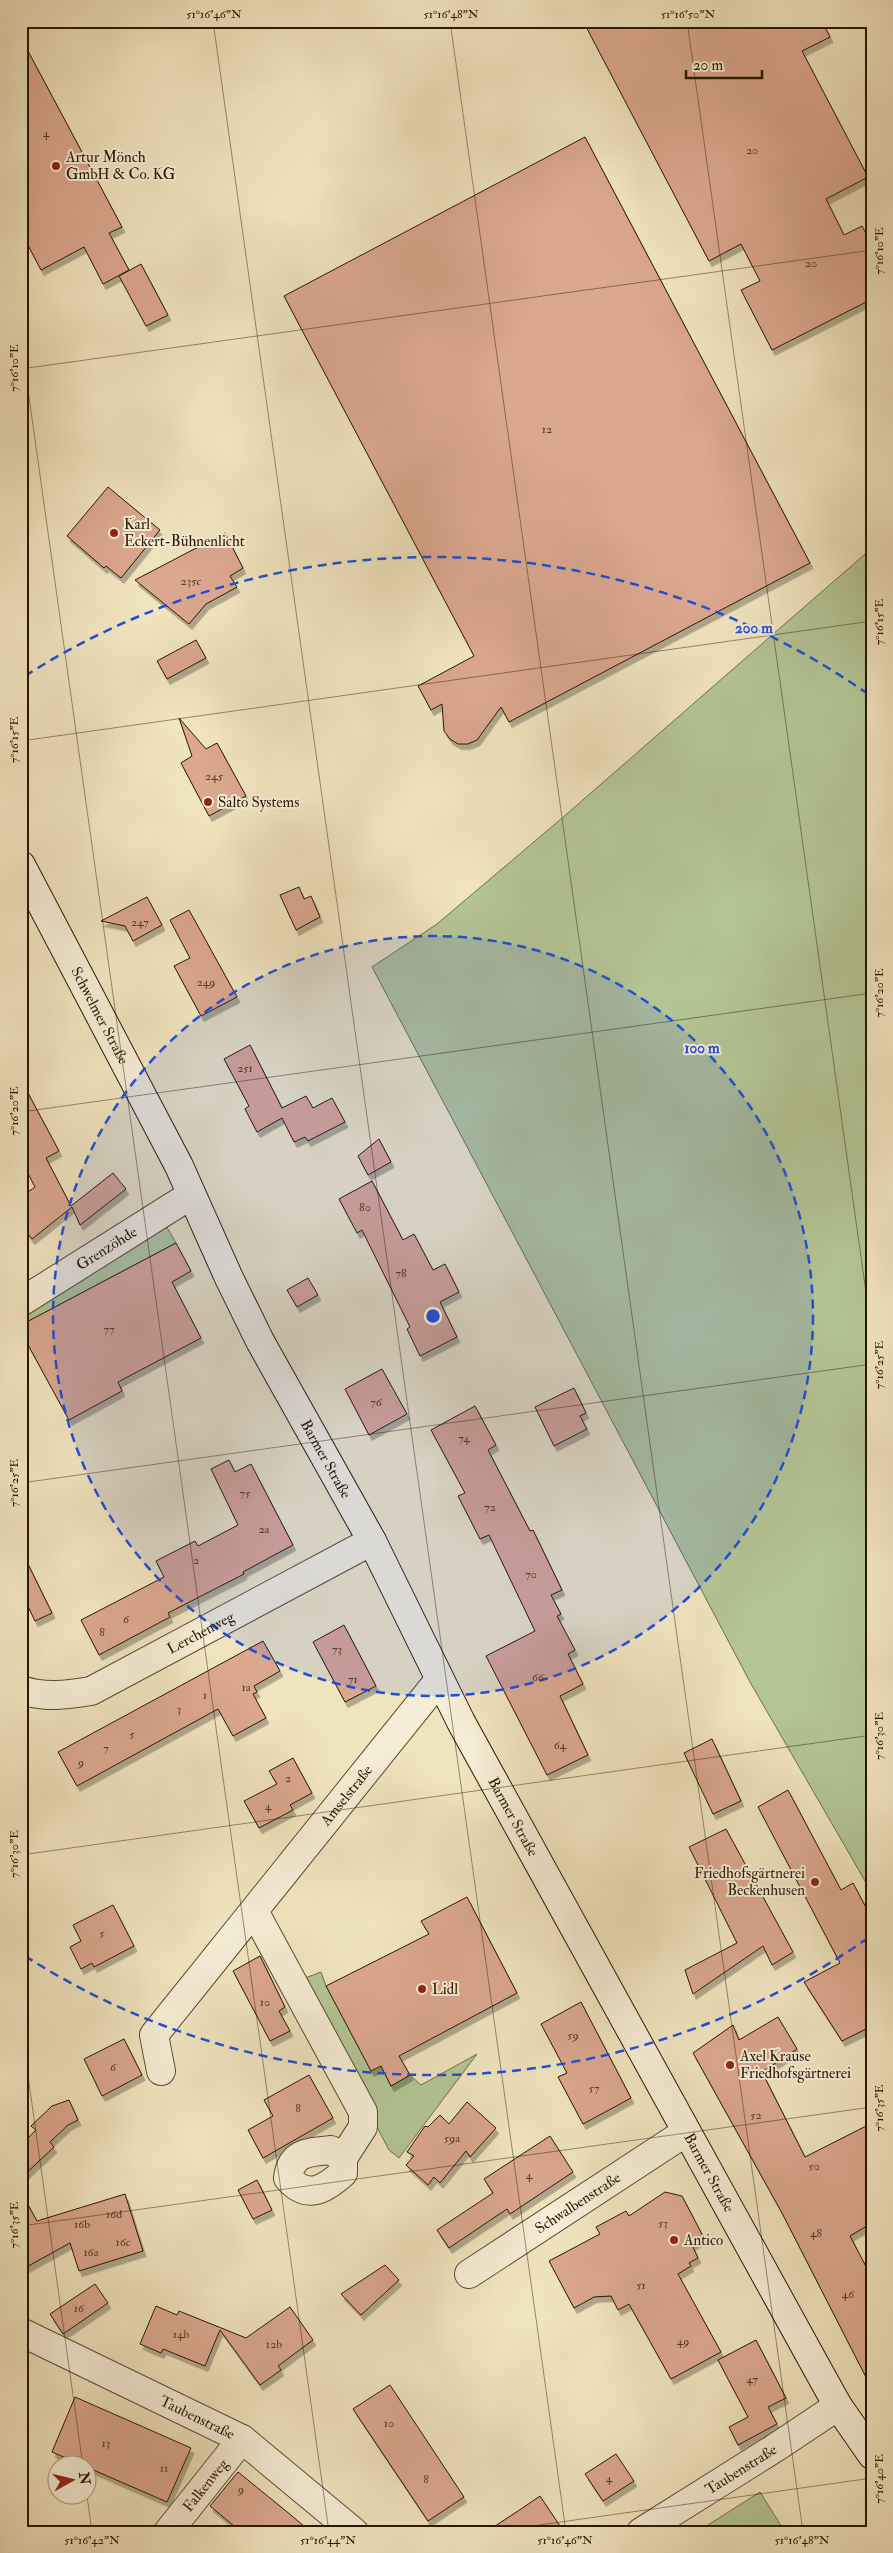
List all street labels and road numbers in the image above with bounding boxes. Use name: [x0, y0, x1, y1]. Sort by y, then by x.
street label: Schwelmer Straße: [66, 964, 133, 1068]
street label: Grenzöhde: [73, 1222, 141, 1275]
street label: Barmer Straße: [296, 1416, 355, 1502]
street label: Lerchenweg: [164, 1607, 238, 1659]
street label: Amselstraße: [316, 1761, 377, 1831]
street label: Barmer Straße: [483, 1774, 542, 1860]
street label: Barmer Straße: [679, 2130, 738, 2216]
street label: Schwalbenstraße: [532, 2168, 625, 2238]
street label: Taubenstraße: [157, 2392, 238, 2444]
street label: Taubenstraße: [702, 2440, 781, 2499]
street label: Falkenweg: [179, 2454, 233, 2516]

